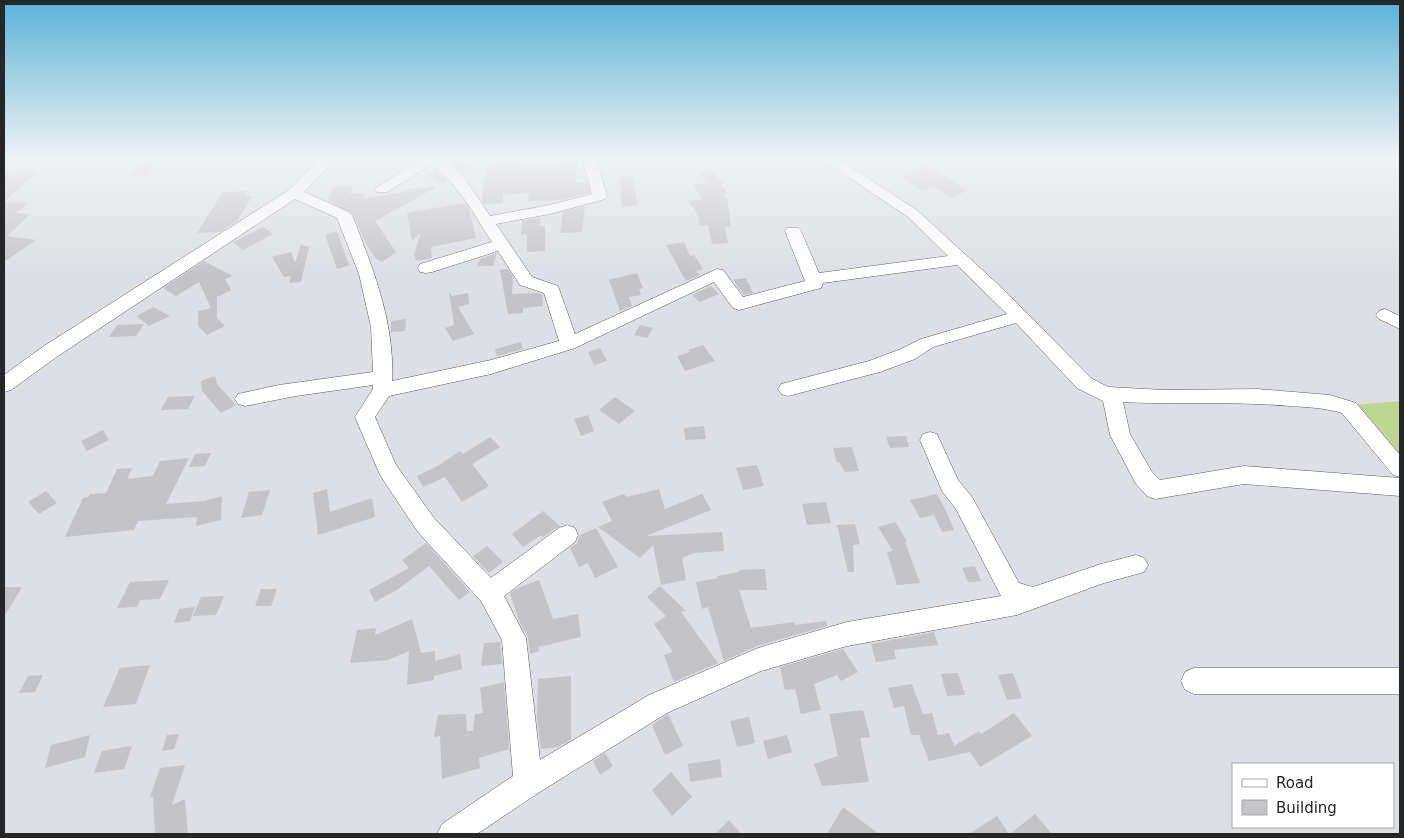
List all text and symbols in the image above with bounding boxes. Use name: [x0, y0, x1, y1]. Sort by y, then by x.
legend: [1232, 763, 1394, 828]
text: Road: [1276, 774, 1314, 792]
text: Building: [1276, 799, 1337, 817]

